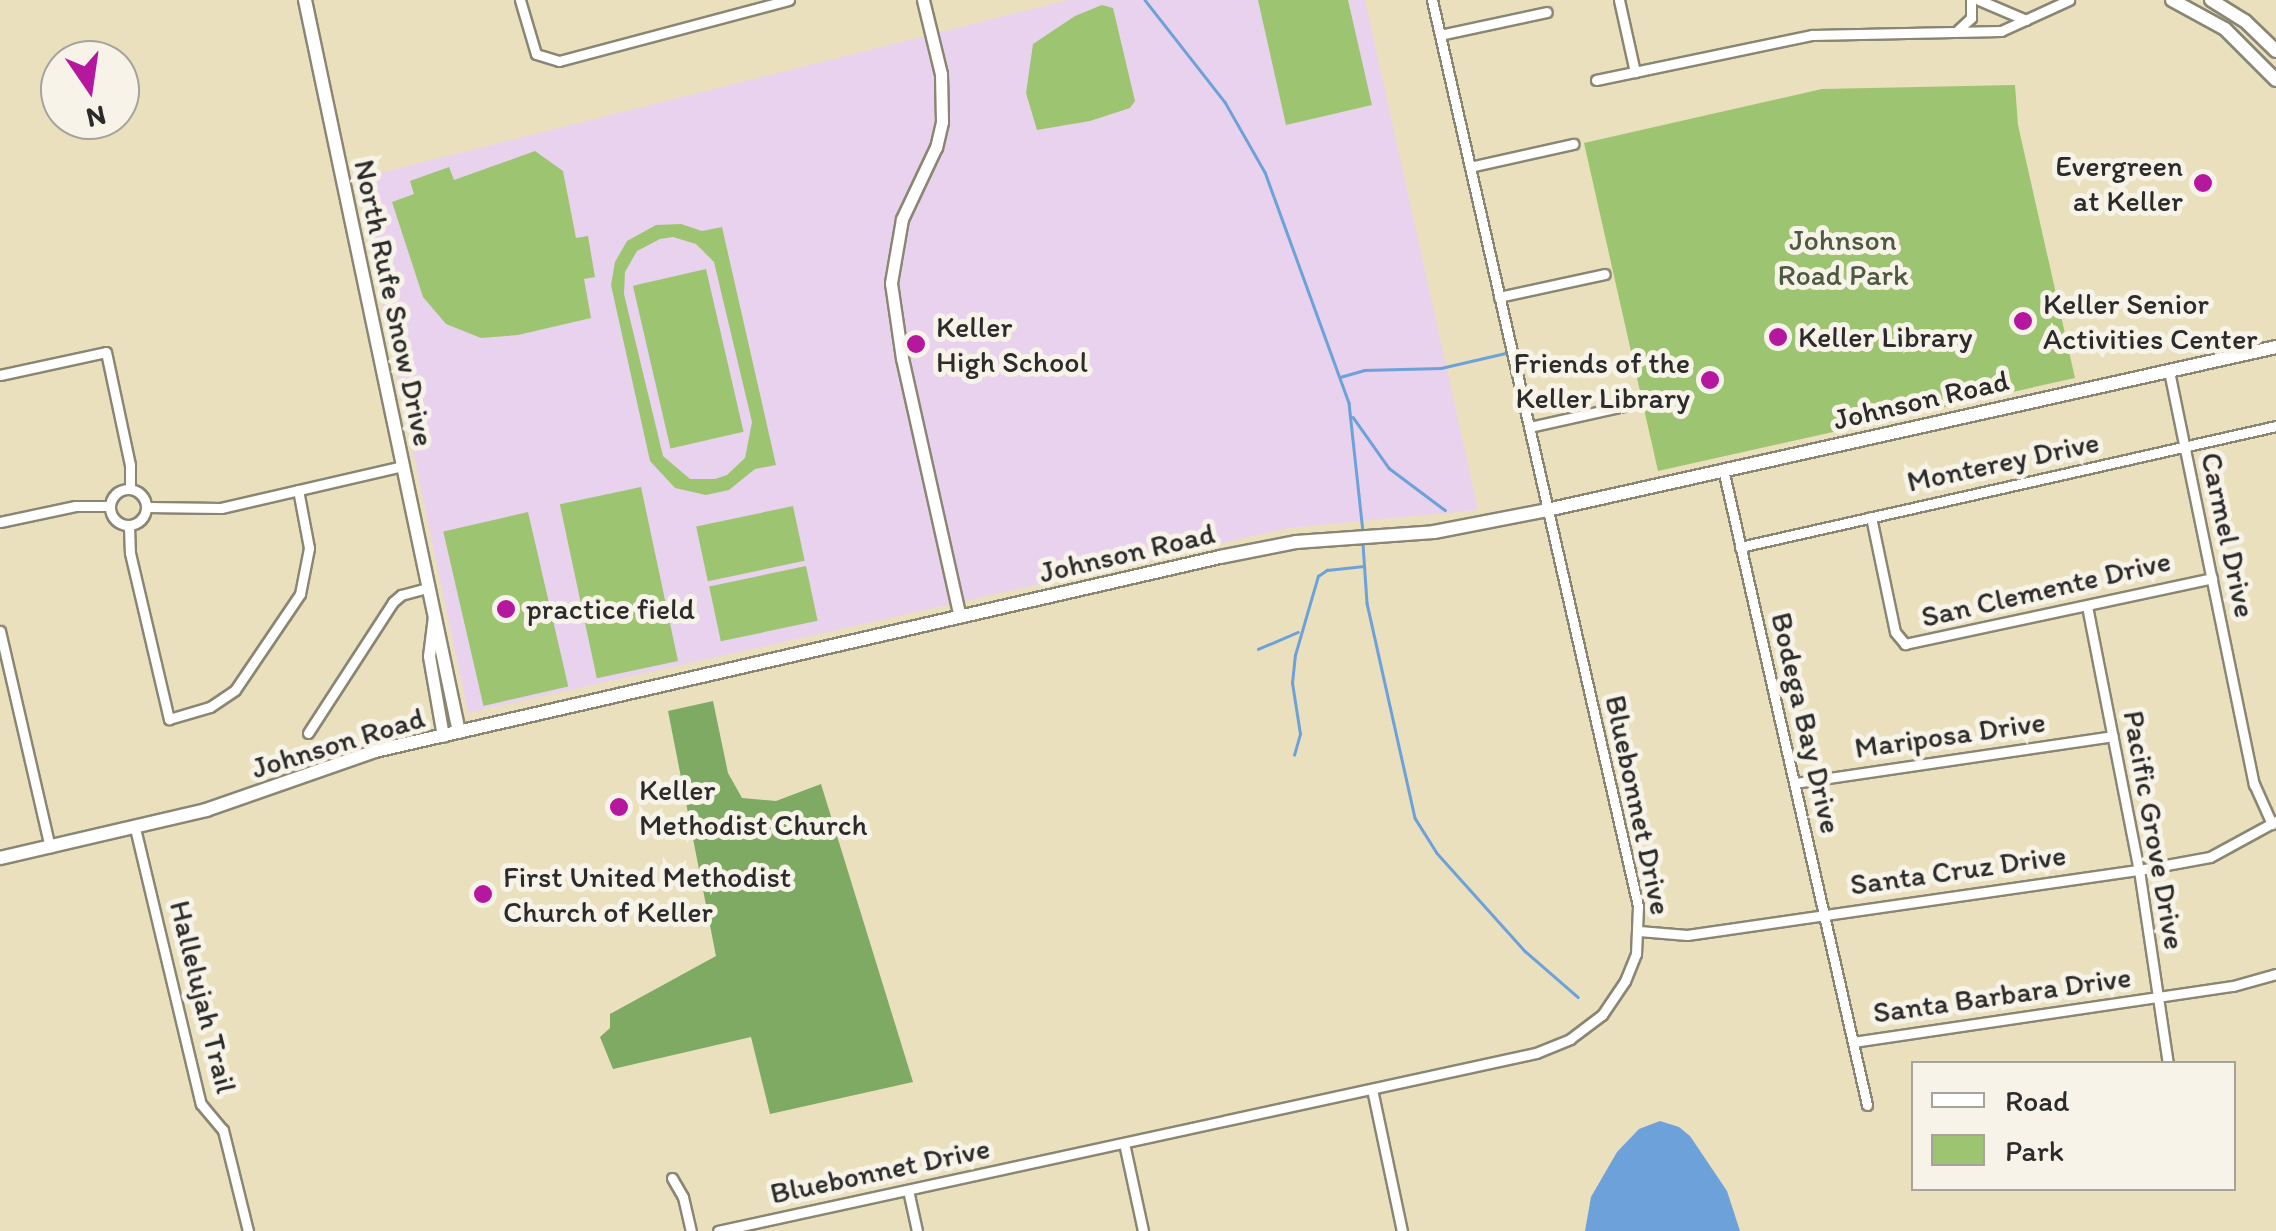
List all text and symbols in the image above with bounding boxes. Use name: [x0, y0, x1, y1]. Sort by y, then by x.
north arrow: [40, 40, 140, 140]
text: N: [83, 99, 109, 136]
place label: Evergreen at Keller: [2055, 148, 2183, 218]
street label: North Rufe Snow Drive: [346, 156, 442, 450]
marker: Evergreen at Keller: [2192, 172, 2214, 194]
park label: Johnson Road Park: [1778, 222, 1908, 292]
place label: Keller Senior Activities Center: [2043, 286, 2258, 356]
place label: Keller High School: [936, 309, 1087, 380]
marker: Keller Senior Activities Center: [2012, 310, 2034, 332]
place label: Keller Library: [1798, 319, 1972, 355]
marker: Keller Library: [1767, 326, 1789, 348]
marker: Keller High School: [905, 333, 927, 355]
place label: Friends of the Keller Library: [1514, 345, 1690, 416]
street label: Johnson Road: [1830, 362, 2012, 438]
marker: Friends of the Keller Library: [1699, 369, 1721, 391]
street label: Monterey Drive: [1903, 424, 2103, 500]
street label: Carmel Drive: [2193, 449, 2263, 621]
street label: Johnson Road: [1036, 515, 1218, 591]
street label: San Clemente Drive: [1918, 543, 2174, 635]
place label: practice field: [526, 591, 695, 627]
marker: practice field: [495, 598, 517, 620]
street label: Bodega Bay Drive: [1763, 609, 1849, 837]
street label: Bluebonnet Drive: [1597, 692, 1679, 918]
street label: Johnson Road: [247, 700, 429, 786]
street label: Mariposa Drive: [1852, 704, 2048, 766]
street label: Pacific Grove Drive: [2115, 707, 2193, 953]
place label: Keller Methodist Church: [639, 772, 868, 842]
marker: Keller Methodist Church: [608, 796, 630, 818]
street label: Santa Cruz Drive: [1848, 837, 2068, 903]
place label: First United Methodist Church of Keller: [503, 859, 791, 930]
marker: First United Methodist Church of Keller: [472, 883, 494, 905]
street label: Hallelujah Trail: [162, 897, 244, 1097]
street label: Santa Barbara Drive: [1870, 959, 2134, 1031]
legend: [1911, 1061, 2236, 1191]
text: Road: [2005, 1082, 2070, 1119]
street label: Bluebonnet Drive: [767, 1130, 993, 1212]
text: Park: [2005, 1132, 2064, 1169]

